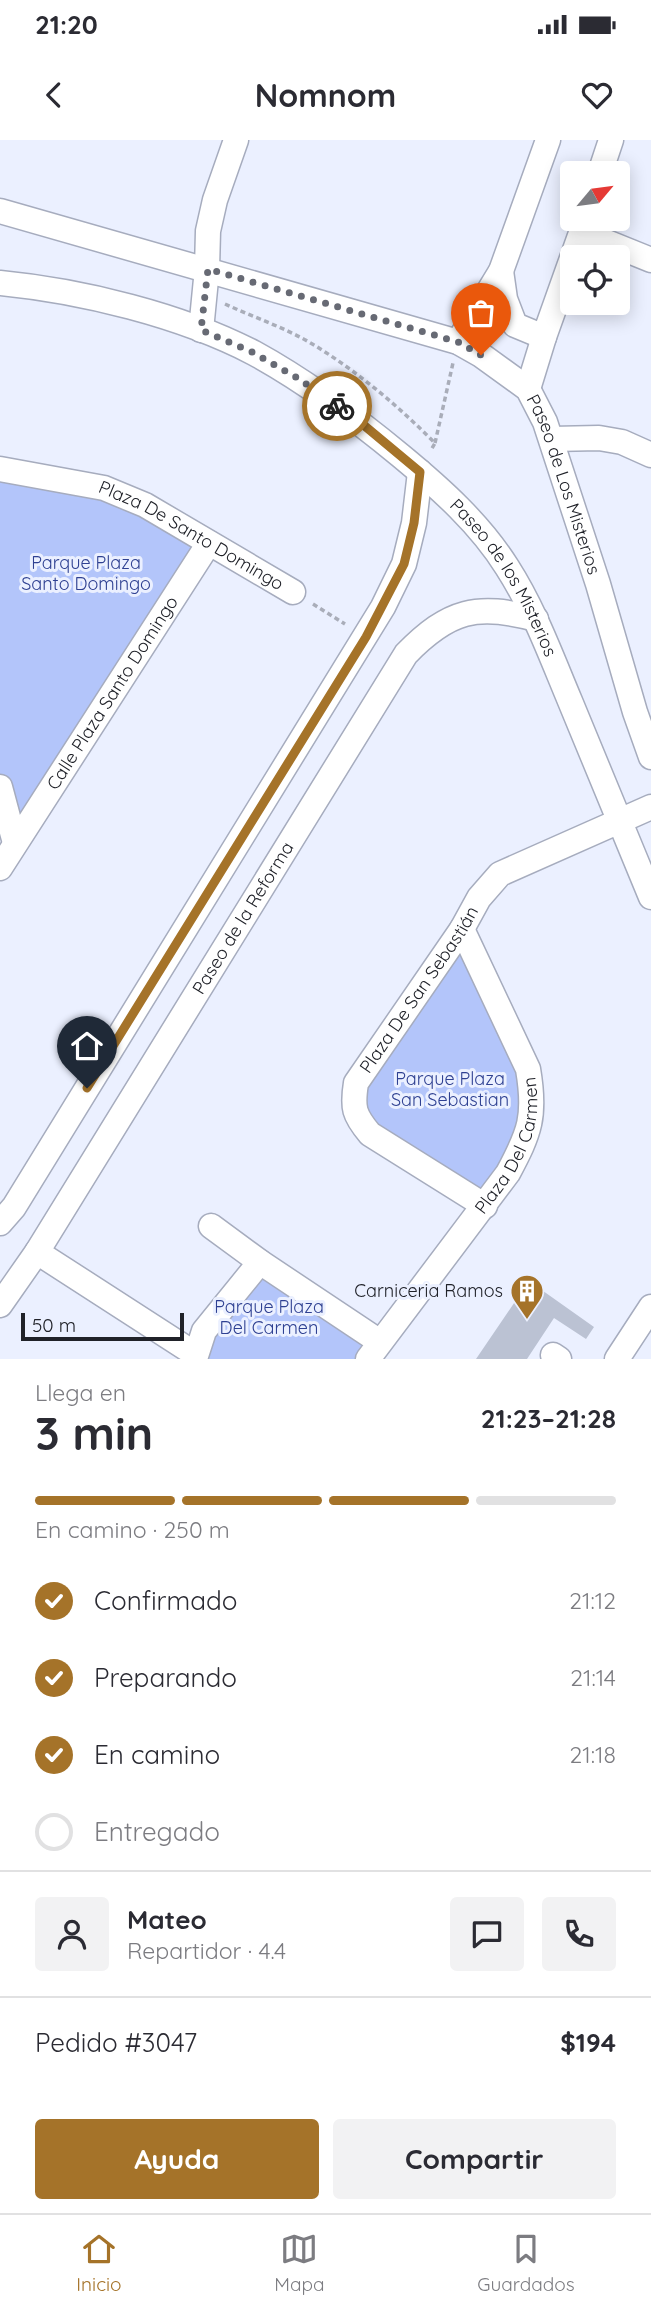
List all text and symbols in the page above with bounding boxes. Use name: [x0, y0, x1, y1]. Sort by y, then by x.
text: 21:20: [35, 8, 98, 41]
text: Nomnom: [255, 75, 396, 115]
icon: back: [35, 76, 73, 114]
icon: heart: [578, 76, 616, 114]
north arrow: [560, 161, 630, 231]
map controls: [560, 161, 630, 315]
button: locate: [560, 245, 630, 315]
pin: [451, 283, 511, 355]
icon: bag: [462, 294, 500, 332]
courier: [302, 371, 372, 441]
icon: bike: [318, 387, 356, 425]
street label: Paseo de Los Misterios: [522, 390, 606, 577]
street label: Plaza De Santo Domingo: [95, 475, 288, 595]
street label: Paseo de los Misterios: [445, 493, 562, 660]
park label: Parque Plaza Santo Domingo: [21, 551, 151, 595]
street label: Calle Plaza Santo Domingo: [41, 592, 183, 794]
street label: Paseo de la Reforma: [187, 837, 298, 998]
street label: Plaza De San Sebastián: [354, 902, 483, 1077]
pin: [57, 1016, 117, 1088]
icon: home: [68, 1027, 106, 1065]
park label: Parque Plaza San Sebastian: [391, 1067, 509, 1111]
street label: Plaza Del Carmen: [469, 1076, 543, 1218]
building icon: Carniceria Ramos: [508, 1272, 546, 1321]
place label: Carniceria Ramos: [354, 1279, 503, 1302]
park label: Parque Plaza Del Carmen: [214, 1295, 324, 1339]
scale bar: [21, 1310, 184, 1342]
text: 50 m: [32, 1313, 76, 1337]
text: Llega en: [35, 1378, 126, 1407]
text: 21:23–21:28: [481, 1402, 616, 1435]
text: 3 min: [35, 1404, 153, 1462]
text: En camino · 250 m: [35, 1515, 230, 1544]
icon: check: [35, 1582, 73, 1620]
text: Confirmado: [94, 1584, 238, 1617]
text: 21:12: [569, 1586, 616, 1615]
icon: check: [35, 1659, 73, 1697]
text: Preparando: [94, 1661, 237, 1694]
text: 21:14: [570, 1663, 616, 1692]
icon: check: [35, 1736, 73, 1774]
text: En camino: [94, 1738, 220, 1771]
text: 21:18: [570, 1740, 616, 1769]
text: Entregado: [94, 1815, 220, 1848]
button: person: [35, 1897, 109, 1971]
button: chat: [450, 1897, 524, 1971]
button: phone: [542, 1897, 616, 1971]
text: Mateo: [127, 1903, 207, 1936]
text: Repartidor · 4.4: [127, 1936, 286, 1965]
text: Pedido #3047: [35, 2026, 197, 2059]
text: $194: [560, 2026, 616, 2059]
button: Ayuda: [35, 2119, 319, 2199]
button: Compartir: [333, 2119, 616, 2199]
tab: Inicio: [76, 2230, 122, 2296]
tab: Mapa: [274, 2230, 325, 2296]
tab: Guardados: [477, 2230, 575, 2296]

